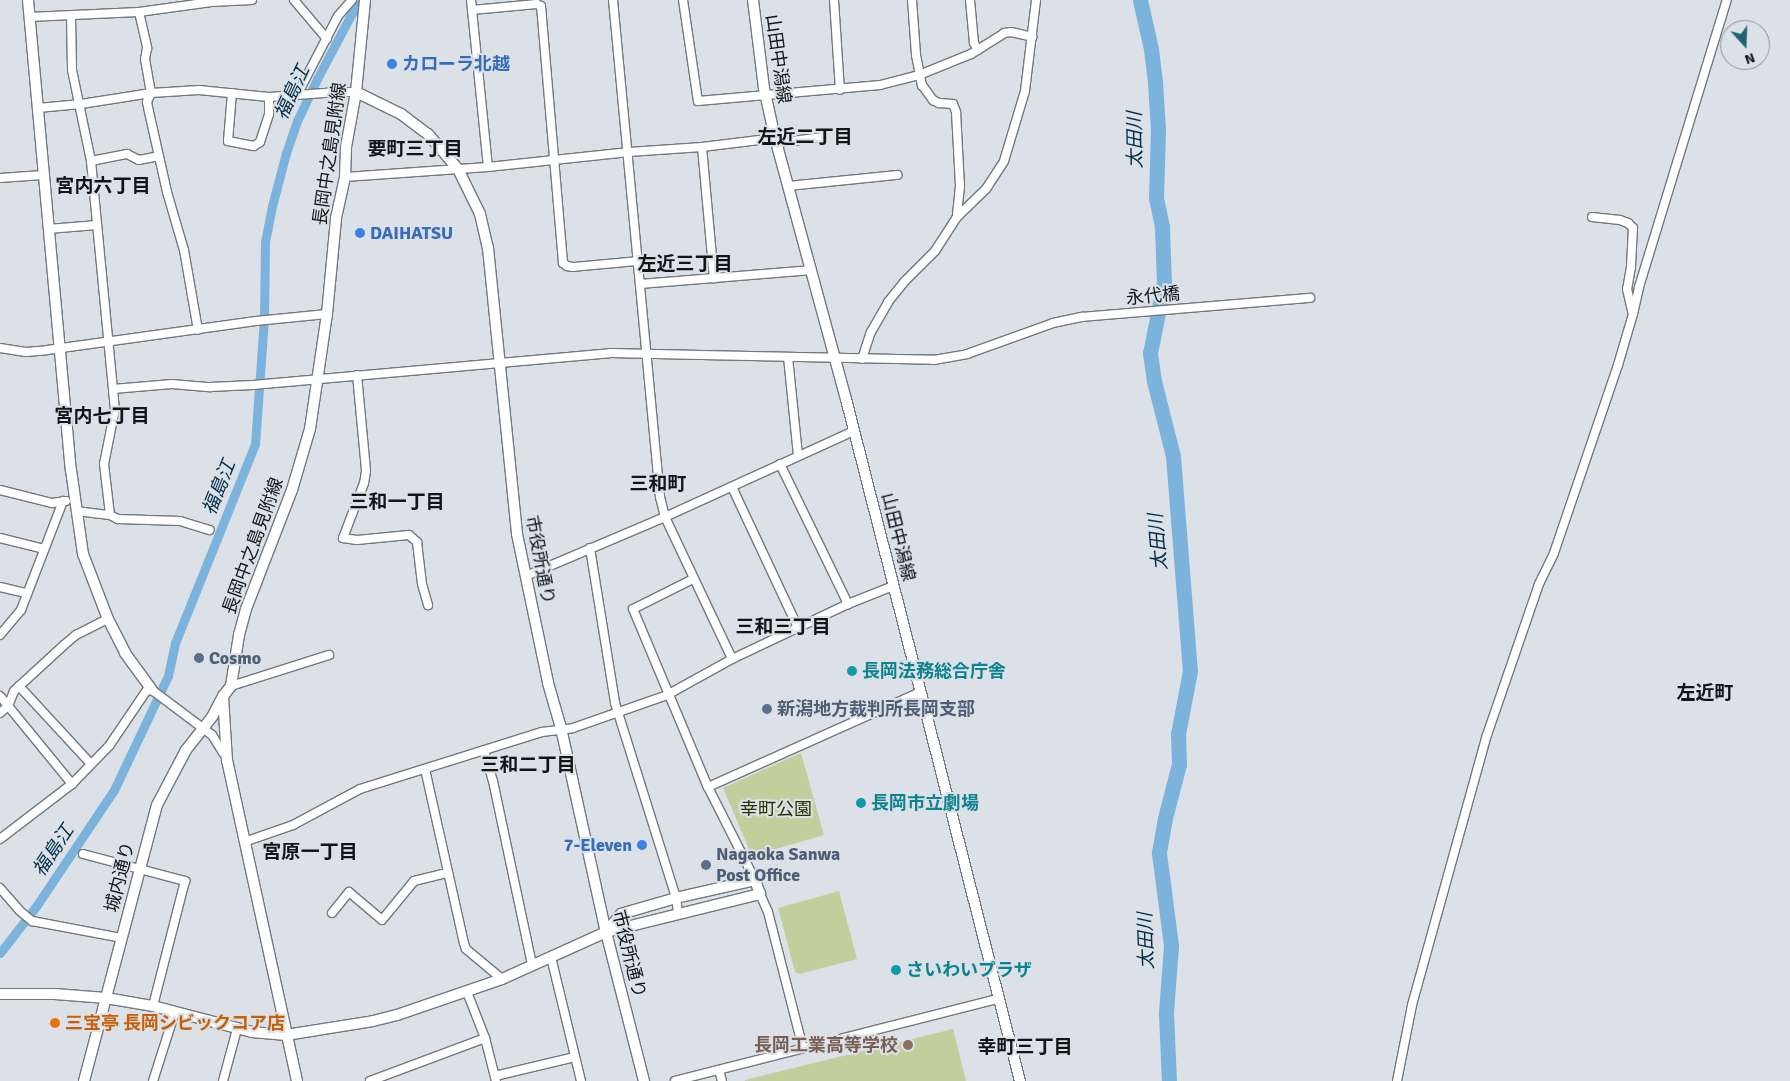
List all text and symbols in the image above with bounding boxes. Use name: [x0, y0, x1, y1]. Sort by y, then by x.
street label: 山田中潟線: [761, 13, 795, 105]
north arrow: [1720, 20, 1770, 70]
text: N: [1742, 49, 1757, 68]
place label: カローラ北越: [402, 53, 510, 75]
marker: カローラ北越: [386, 58, 398, 70]
water label: 福島江: [271, 62, 315, 124]
street label: 長岡中之島見附線: [309, 81, 351, 227]
water label: 太田川: [1124, 111, 1148, 169]
district label: 左近二丁目: [758, 127, 852, 149]
district label: 要町三丁目: [368, 139, 462, 161]
district label: 宮内六丁目: [56, 176, 150, 198]
place label: DAIHATSU: [370, 222, 453, 244]
marker: DAIHATSU: [354, 227, 366, 239]
district label: 左近三丁目: [638, 254, 732, 276]
street label: 永代橋: [1125, 283, 1181, 309]
district label: 宮内七丁目: [55, 406, 149, 428]
water label: 福島江: [199, 457, 241, 519]
district label: 三和町: [630, 474, 686, 496]
street label: 長岡中之島見附線: [218, 475, 288, 617]
street label: 山田中潟線: [877, 491, 919, 583]
district label: 三和一丁目: [350, 492, 444, 514]
water label: 太田川: [1145, 513, 1173, 571]
street label: 市役所通り: [521, 514, 559, 606]
district label: 三和三丁目: [736, 617, 830, 639]
place label: Cosmo: [209, 647, 261, 669]
marker: Cosmo: [193, 652, 205, 664]
place label: 長岡法務総合庁舎: [862, 660, 1006, 682]
marker: 長岡法務総合庁舎: [846, 665, 858, 677]
district label: 左近町: [1677, 683, 1733, 705]
place label: 新潟地方裁判所長岡支部: [777, 698, 975, 720]
marker: 新潟地方裁判所長岡支部: [761, 703, 773, 715]
district label: 三和二丁目: [481, 755, 575, 777]
place label: 長岡市立劇場: [871, 792, 979, 814]
marker: 長岡市立劇場: [855, 797, 867, 809]
park label: 幸町公園: [740, 798, 812, 820]
water label: 福島江: [29, 821, 79, 881]
place label: 7-Eleven: [564, 834, 632, 856]
street label: 城内通り: [101, 839, 139, 915]
marker: 7-Eleven: [636, 839, 648, 851]
district label: 宮原一丁目: [263, 842, 357, 864]
place label: Nagaoka Sanwa Post Office: [716, 844, 840, 886]
marker: Nagaoka Sanwa Post Office: [700, 859, 712, 871]
street label: 市役所通り: [608, 908, 650, 1000]
water label: 太田川: [1135, 912, 1159, 970]
place label: さいわいプラザ: [906, 959, 1032, 981]
marker: さいわいプラザ: [890, 964, 902, 976]
place label: 三宝亭 長岡シビックコア店: [65, 1012, 285, 1034]
marker: 三宝亭 長岡シビックコア店: [49, 1017, 61, 1029]
place label: 長岡工業高等学校: [754, 1034, 898, 1056]
district label: 幸町三丁目: [978, 1037, 1072, 1059]
marker: 長岡工業高等学校: [902, 1039, 914, 1051]

